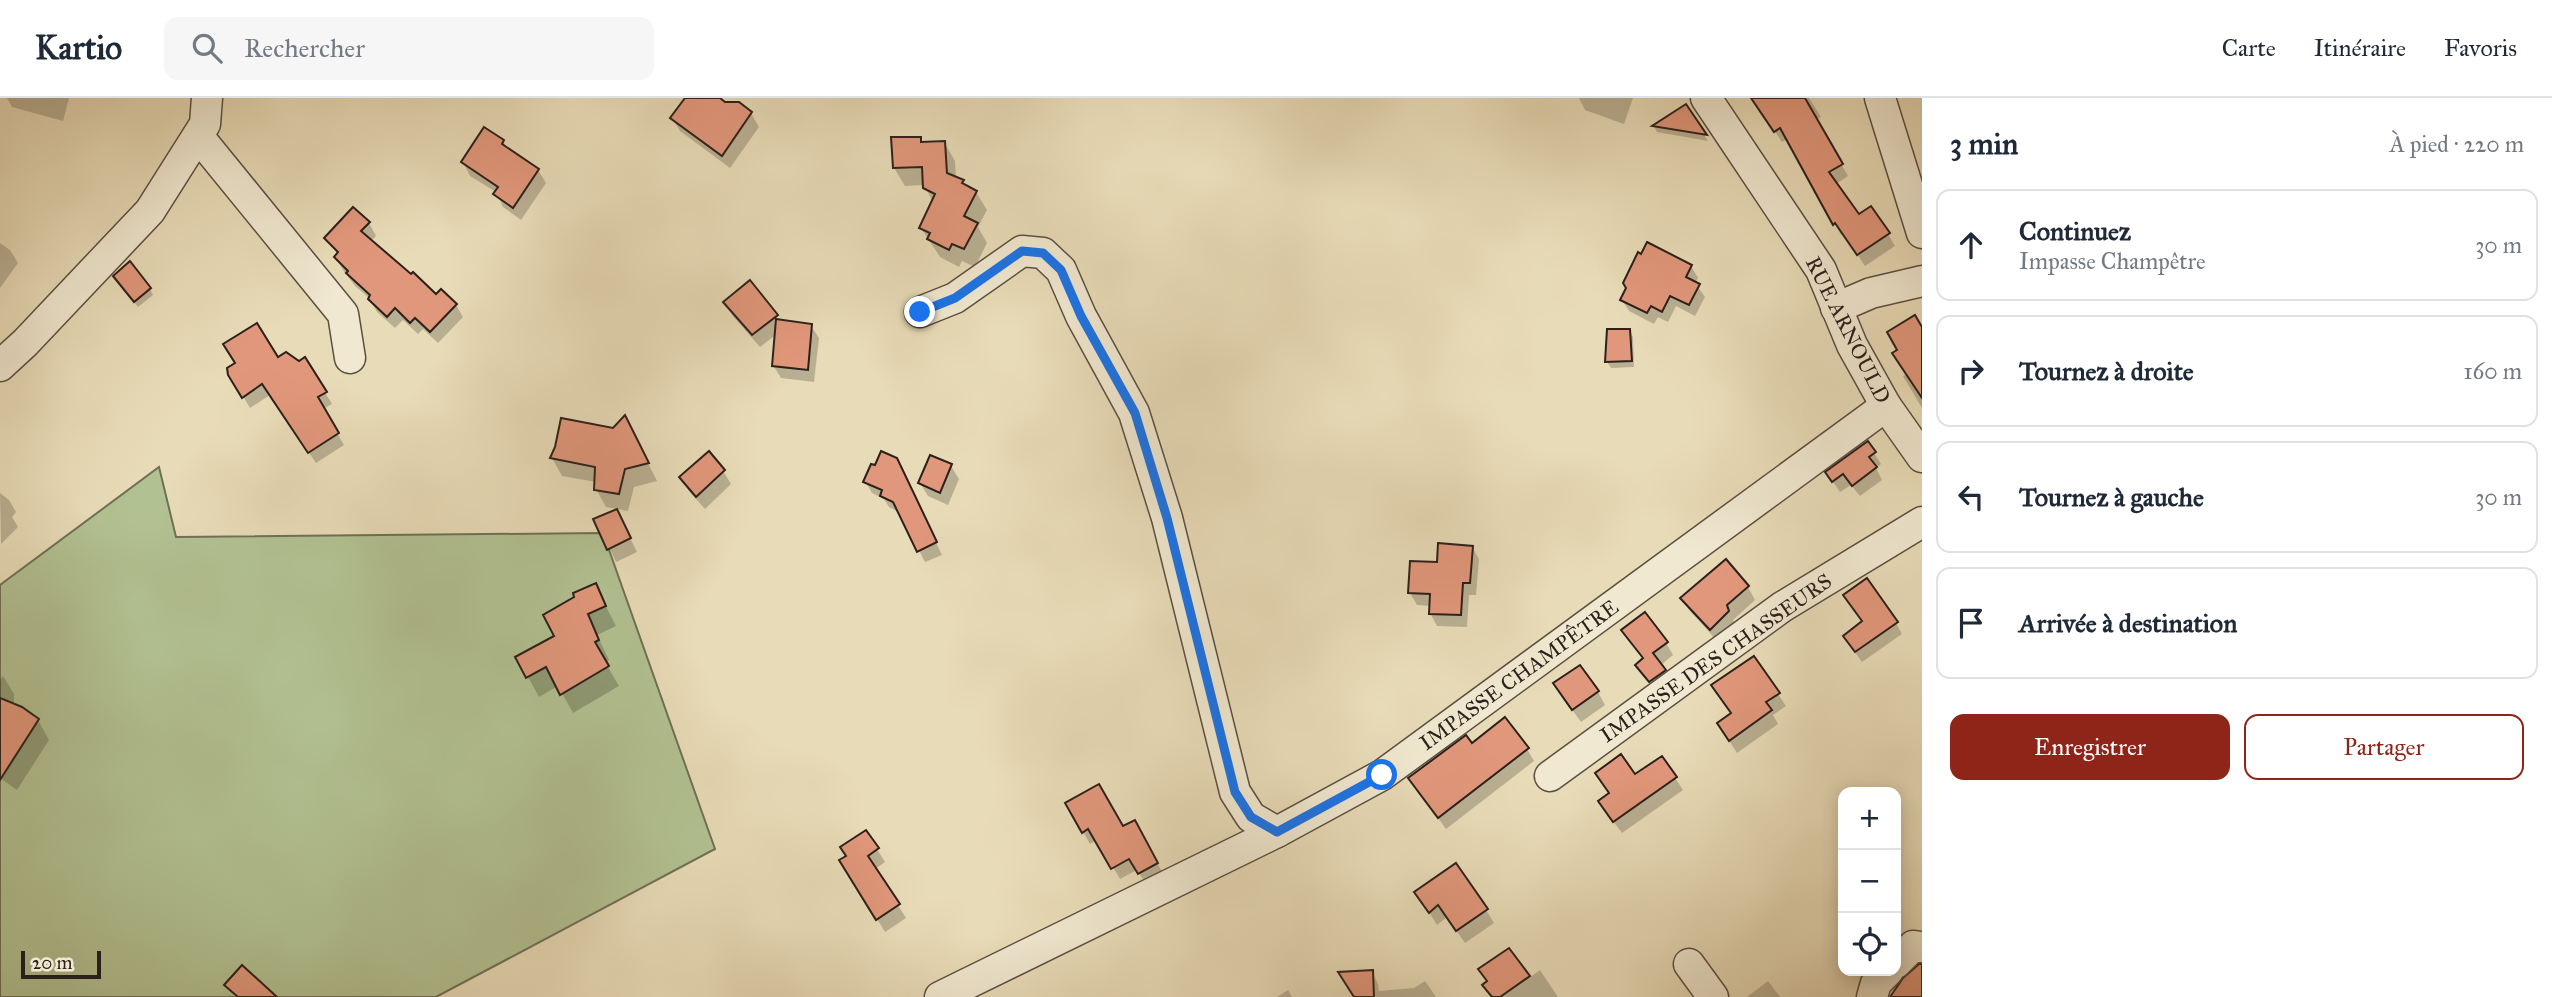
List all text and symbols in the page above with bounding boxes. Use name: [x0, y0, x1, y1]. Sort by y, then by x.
search box: [164, 17, 654, 80]
text: Kartio: [35, 28, 122, 68]
icon: search: [188, 29, 226, 67]
text: Rechercher: [244, 32, 365, 64]
text: Carte: [2222, 33, 2276, 63]
text: Itinéraire: [2314, 33, 2406, 63]
text: Favoris: [2444, 33, 2517, 63]
text: 3 min: [1950, 126, 2018, 162]
text: À pied · 220 m: [2390, 130, 2524, 158]
text: Continuez: [2019, 215, 2131, 247]
icon: ahead: [1952, 226, 1990, 264]
text: 30 m: [2475, 231, 2522, 259]
text: Impasse Champêtre: [2019, 247, 2206, 275]
street label: RUE ARNOULD: [1800, 252, 1896, 408]
route end: [904, 296, 935, 327]
icon: right: [1952, 352, 1990, 390]
text: Tournez à droite: [2019, 355, 2194, 387]
text: 160 m: [2464, 357, 2522, 385]
icon: left: [1952, 478, 1990, 516]
text: Tournez à gauche: [2019, 481, 2204, 513]
text: 30 m: [2475, 483, 2522, 511]
street label: IMPASSE DES CHASSEURS: [1595, 568, 1837, 748]
street label: IMPASSE CHAMPÊTRE: [1414, 594, 1624, 756]
icon: arrive: [1952, 604, 1990, 642]
text: Arrivée à destination: [2019, 607, 2237, 639]
button: Enregistrer: [1950, 714, 2230, 780]
button: Partager: [2244, 714, 2524, 780]
route start: [1366, 759, 1397, 790]
map controls: [1838, 787, 1901, 976]
button: +: [1838, 787, 1901, 850]
button: −: [1838, 850, 1901, 913]
button: locate: [1838, 913, 1901, 976]
scale bar: [21, 948, 102, 980]
text: 20 m: [32, 951, 73, 974]

